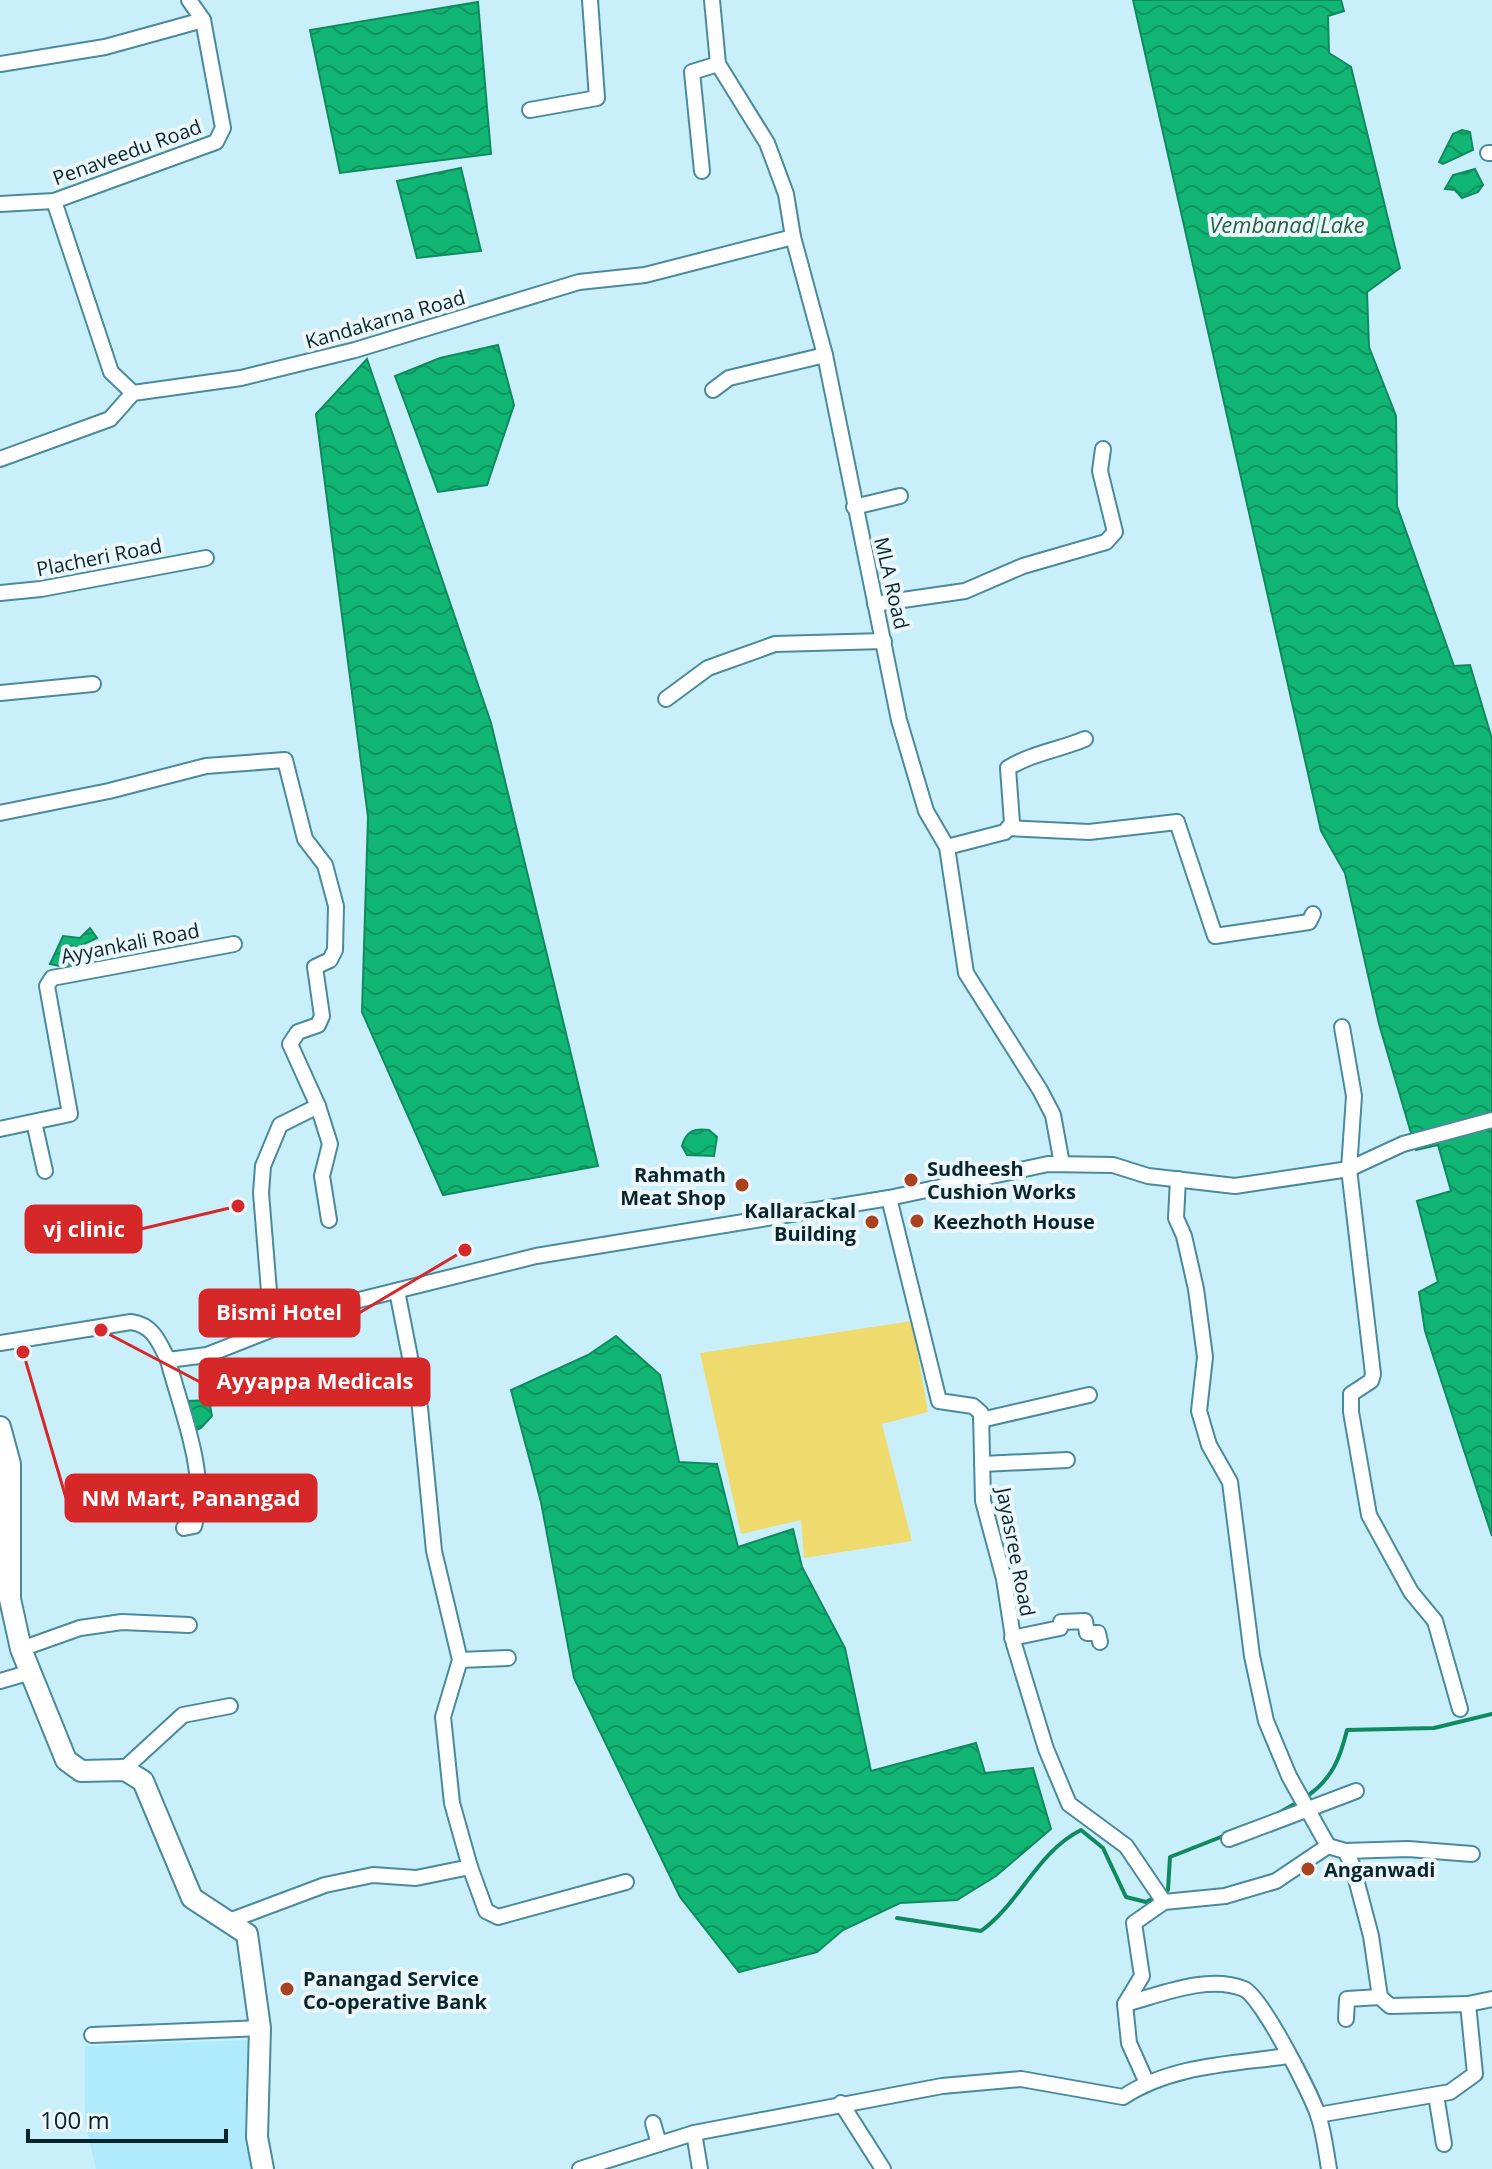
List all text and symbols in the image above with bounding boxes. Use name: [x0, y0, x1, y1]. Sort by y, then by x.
street label: Penaveedu Road: [49, 113, 205, 191]
water label: Vembanad Lake: [1209, 209, 1365, 239]
street label: Kandakarna Road: [302, 283, 468, 355]
street label: Placheri Road: [34, 532, 164, 582]
street label: MLA Road: [868, 534, 916, 632]
street label: Ayyankali Road: [58, 916, 202, 970]
place label: Sudheesh Cushion Works: [927, 1155, 1076, 1205]
place label: Rahmath Meat Shop: [620, 1161, 726, 1211]
marker: Sudheesh Cushion Works: [902, 1171, 920, 1189]
marker: Rahmath Meat Shop: [733, 1176, 751, 1194]
place label: Kallarackal Building: [744, 1197, 857, 1247]
callout: vj clinic: [26, 1206, 141, 1252]
place label: Keezhoth House: [933, 1208, 1095, 1235]
marker: Keezhoth House: [908, 1212, 926, 1230]
text: vj clinic: [43, 1213, 125, 1243]
marker: Kallarackal Building: [863, 1213, 881, 1231]
callout: Bismi Hotel: [200, 1290, 359, 1336]
text: Bismi Hotel: [216, 1296, 342, 1326]
callout: Ayyappa Medicals: [200, 1359, 429, 1405]
text: Ayyappa Medicals: [217, 1365, 414, 1395]
callout: NM Mart, Panangad: [66, 1475, 316, 1521]
text: NM Mart, Panangad: [82, 1482, 300, 1512]
street label: Jayasree Road: [990, 1483, 1042, 1619]
place label: Anganwadi: [1324, 1856, 1435, 1883]
marker: Anganwadi: [1299, 1860, 1317, 1878]
place label: Panangad Service Co-operative Bank: [303, 1965, 487, 2015]
marker: Panangad Service Co-operative Bank: [278, 1980, 296, 1998]
scale bar: [28, 2093, 226, 2143]
text: 100 m: [40, 2103, 110, 2136]

